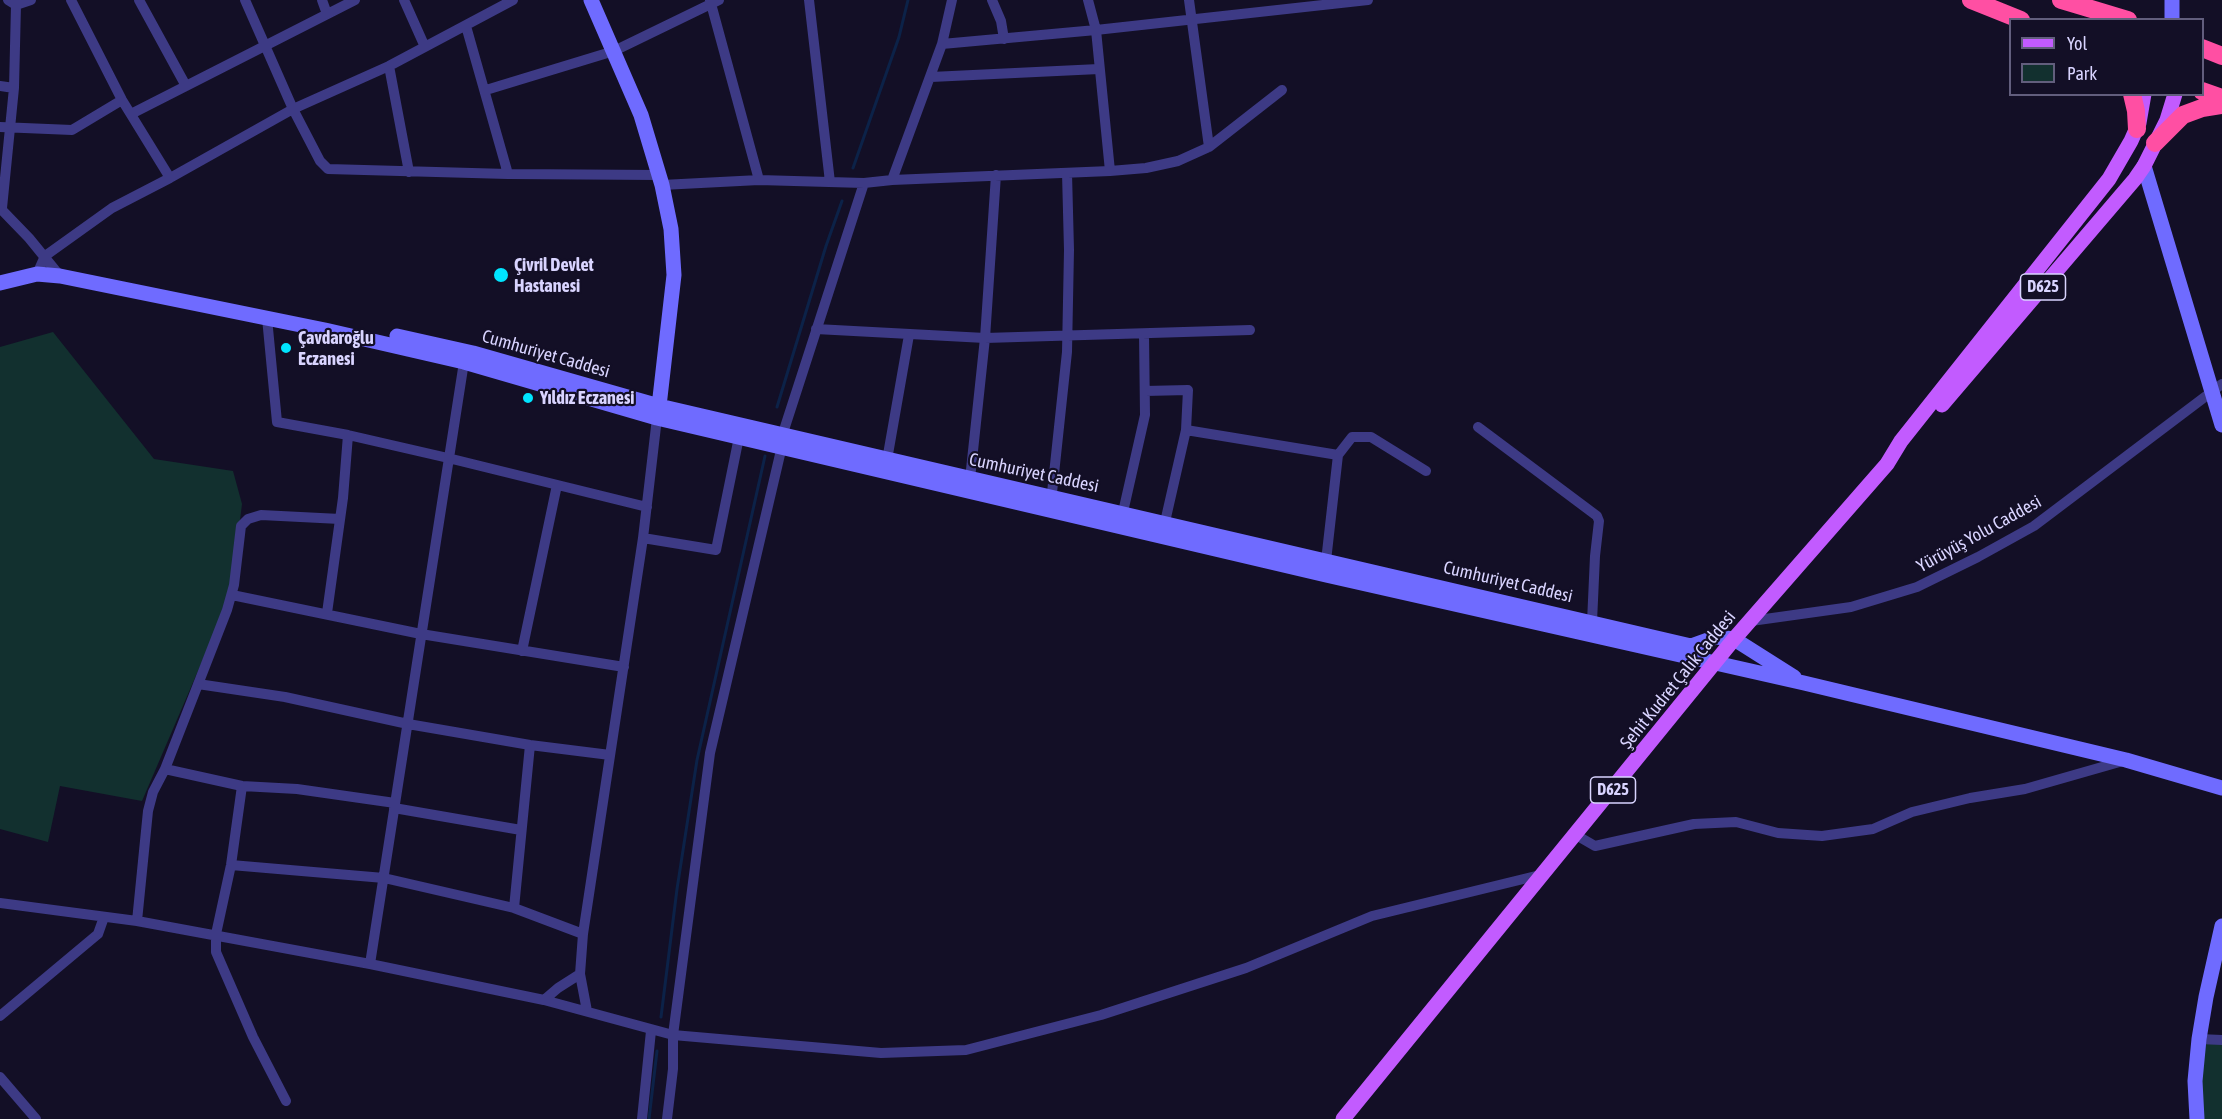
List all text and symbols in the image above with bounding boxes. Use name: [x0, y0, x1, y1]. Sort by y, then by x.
legend: [2009, 18, 2204, 96]
text: Yol: [2067, 33, 2087, 54]
text: Park: [2067, 63, 2097, 84]
place label: Çivril Devlet Hastanesi: [514, 254, 594, 296]
marker: Çivril Devlet Hastanesi: [492, 266, 510, 284]
road number: D625: [2020, 274, 2066, 300]
street label: Cumhuriyet Caddesi: [480, 325, 612, 383]
place label: Çavdaroğlu Eczanesi: [298, 327, 374, 370]
marker: Çavdaroğlu Eczanesi: [279, 341, 293, 355]
place label: Yıldız Eczanesi: [540, 387, 634, 409]
marker: Yıldız Eczanesi: [521, 391, 535, 405]
street label: Cumhuriyet Caddesi: [967, 449, 1101, 497]
street label: Yürüyüş Yolu Caddesi: [1913, 491, 2045, 577]
street label: Cumhuriyet Caddesi: [1441, 557, 1575, 607]
street label: Şehit Kudret Çalık Caddesi: [1616, 607, 1740, 753]
road number: D625: [1590, 777, 1636, 803]

